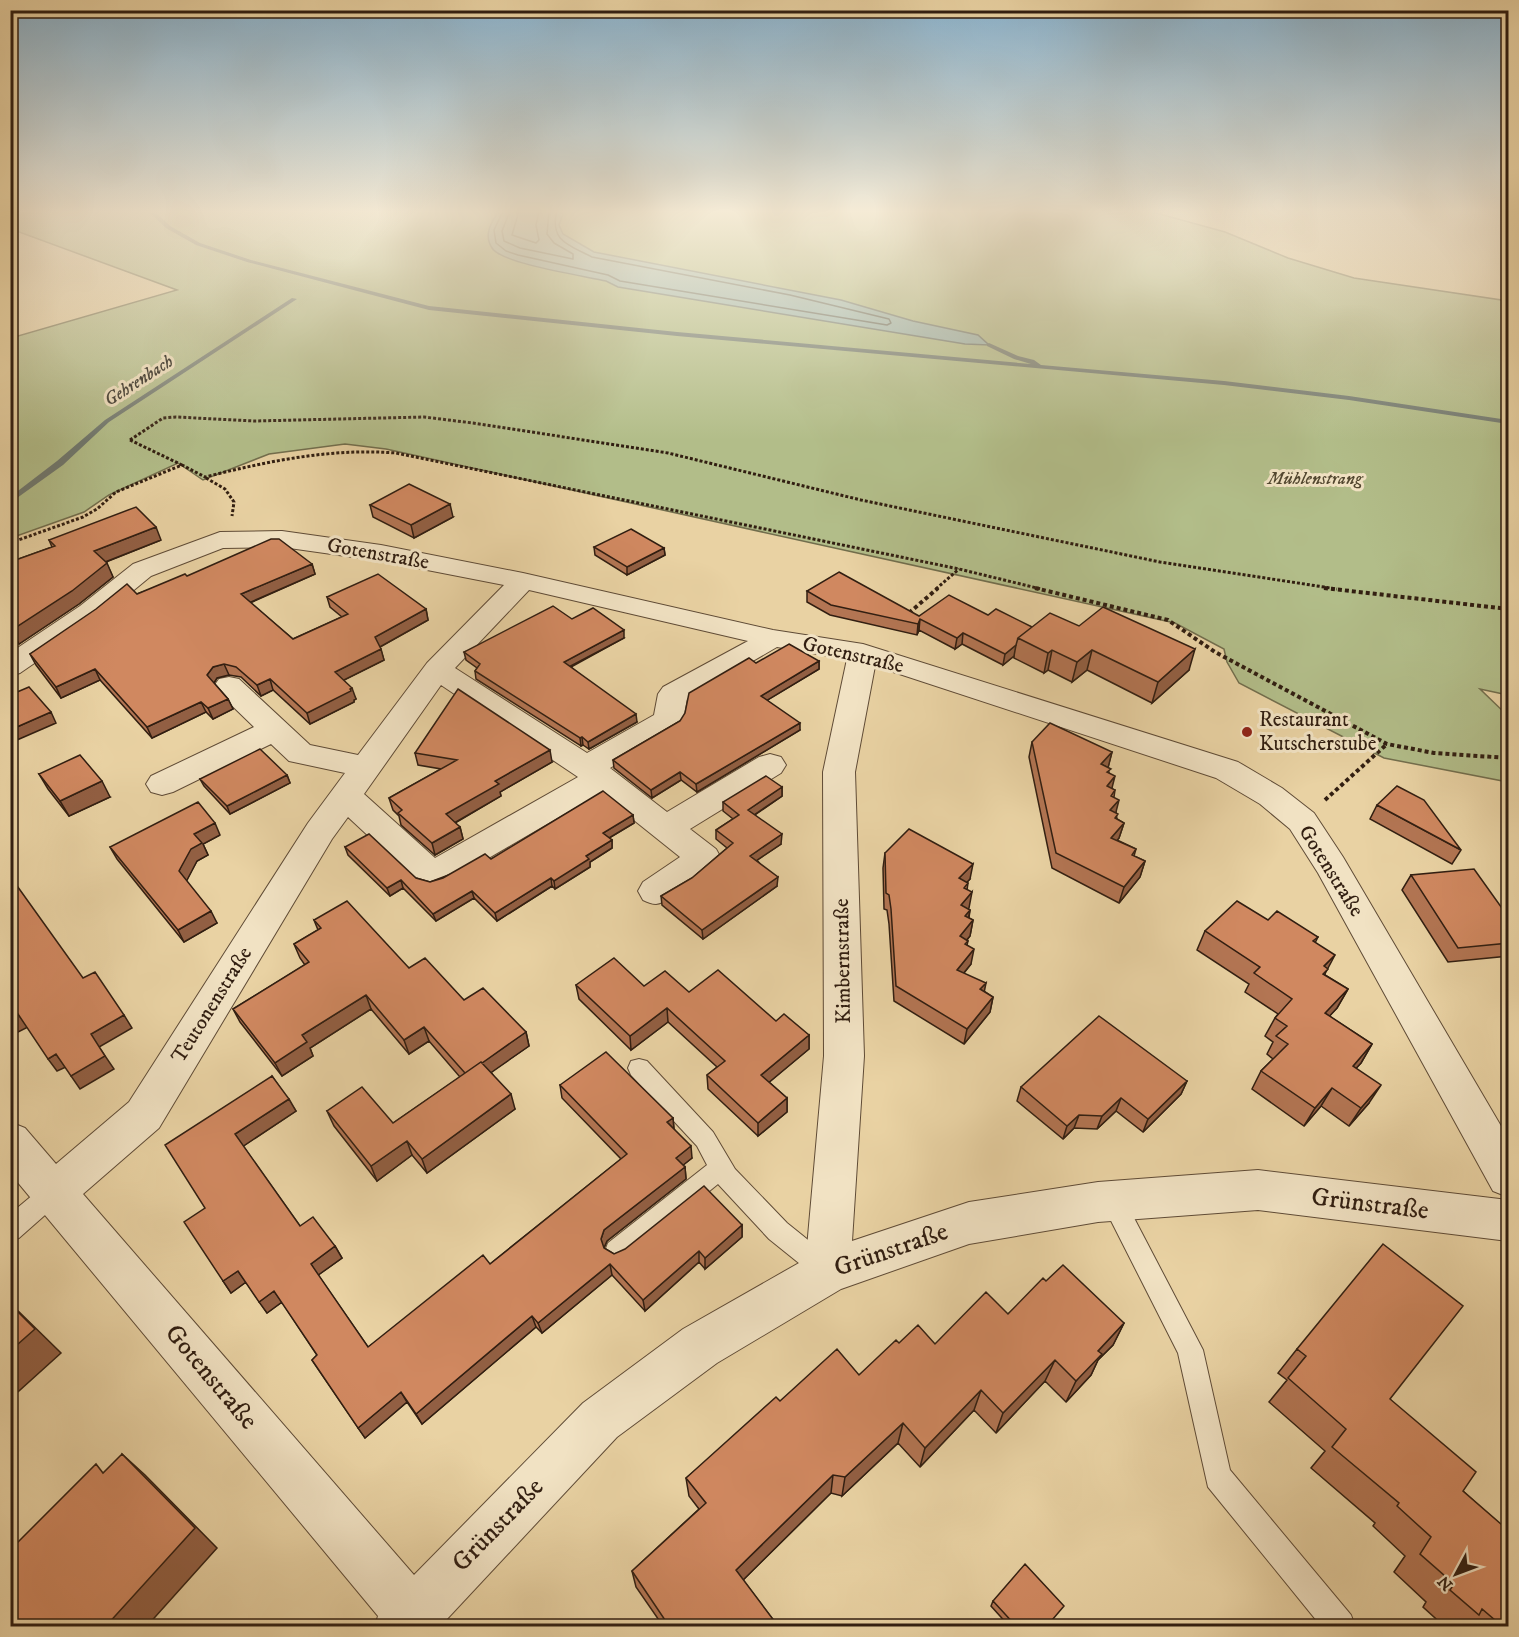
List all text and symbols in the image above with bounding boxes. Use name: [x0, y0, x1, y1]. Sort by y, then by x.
water label: Gehrenbach: [100, 351, 178, 411]
park label: Mühlenstrang: [1266, 468, 1364, 490]
street label: Gotenstraße: [325, 532, 431, 576]
street label: Gotenstraße: [800, 631, 906, 679]
place label: Restaurant Kutscherstube: [1259, 707, 1377, 757]
marker: Restaurant Kutscherstube: [1240, 725, 1254, 739]
street label: Gotenstraße: [1293, 820, 1370, 922]
street label: Kimbernstraße: [829, 898, 857, 1024]
street label: Teutonenstraße: [166, 942, 258, 1068]
street label: Grünstraße: [1309, 1180, 1431, 1228]
street label: Grünstraße: [830, 1215, 952, 1285]
street label: Gotenstraße: [157, 1317, 265, 1437]
street label: Grünstraße: [445, 1471, 551, 1579]
north arrow: [1426, 1544, 1486, 1604]
text: N: [1434, 1572, 1457, 1595]

